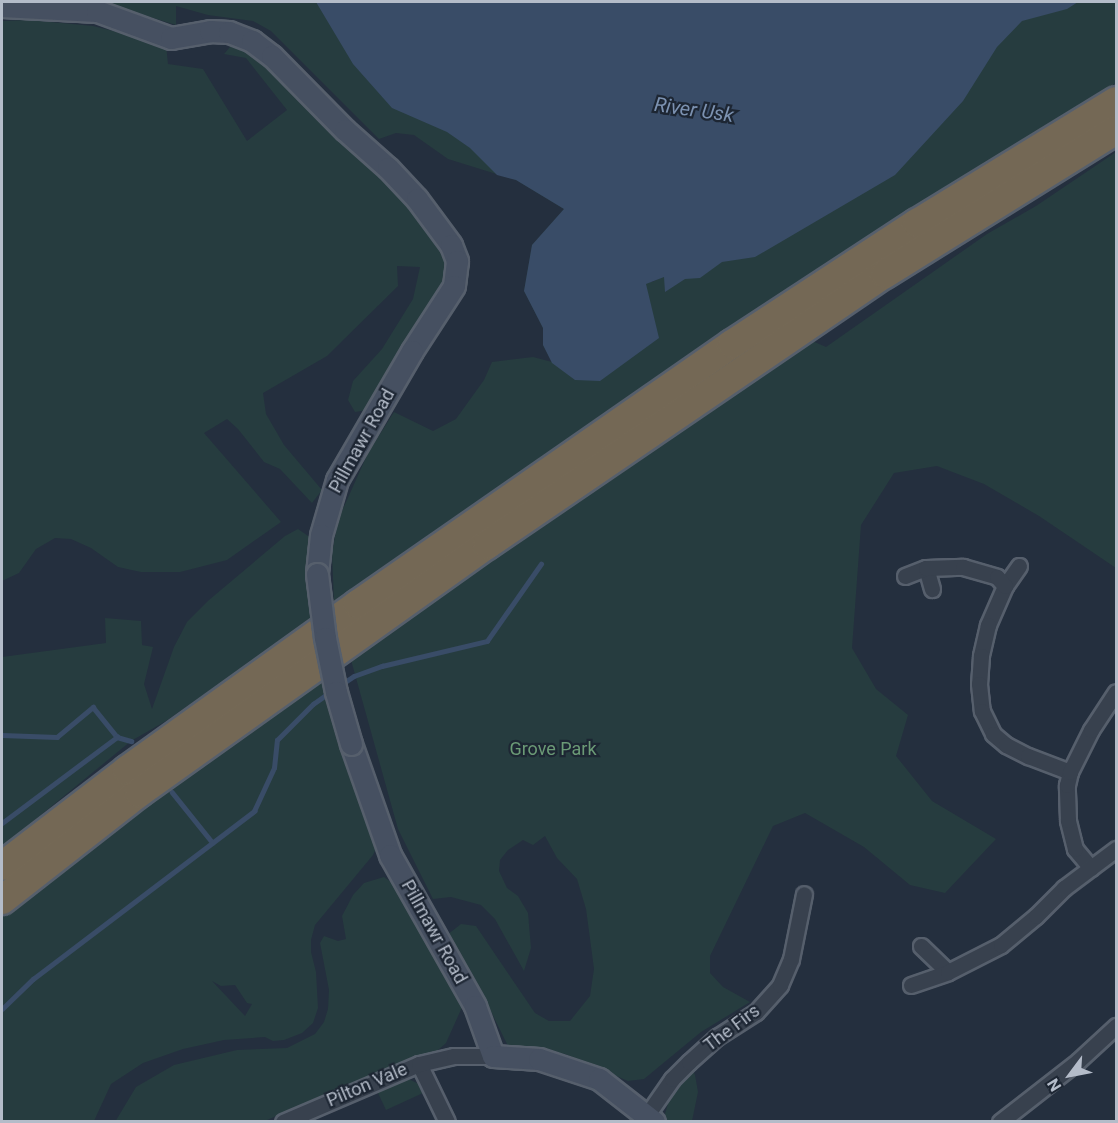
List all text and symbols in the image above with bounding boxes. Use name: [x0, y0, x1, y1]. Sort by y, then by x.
water label: River Usk: [653, 93, 735, 127]
street label: Pillmawr Road: [325, 385, 399, 497]
park label: Grove Park: [509, 738, 597, 760]
street label: Pillmawr Road: [397, 876, 471, 988]
street label: The Firs: [700, 1000, 764, 1056]
north arrow: [1040, 1045, 1100, 1105]
street label: Pilton Vale: [324, 1058, 410, 1112]
text: N: [1043, 1075, 1065, 1095]

